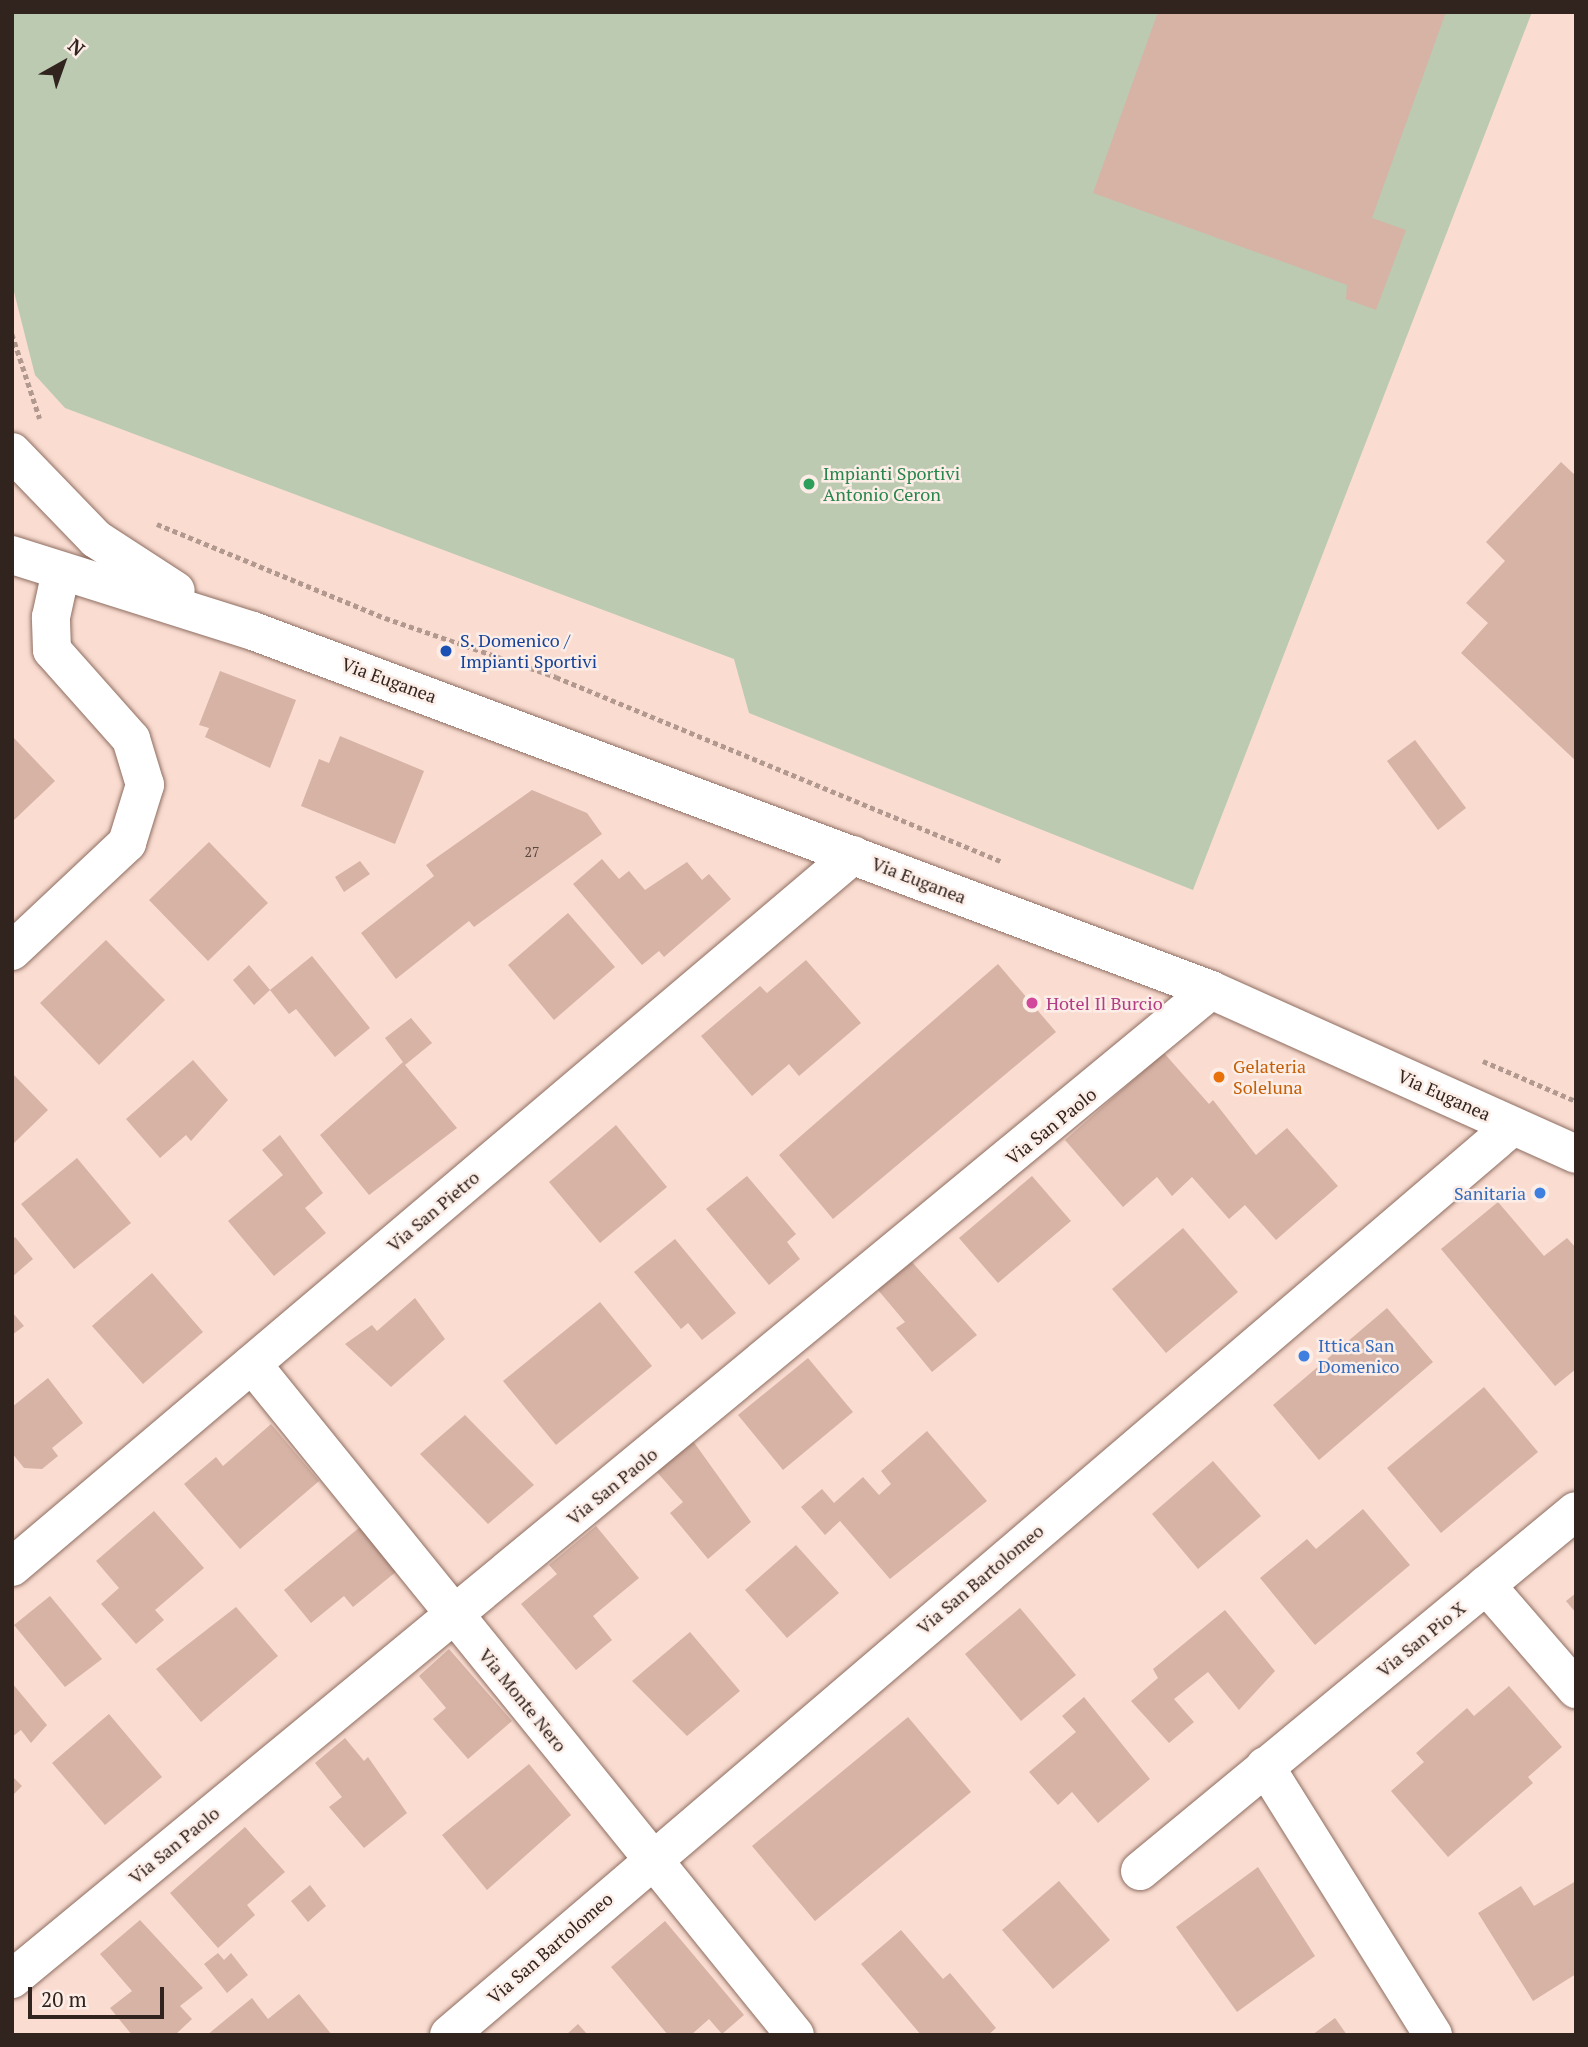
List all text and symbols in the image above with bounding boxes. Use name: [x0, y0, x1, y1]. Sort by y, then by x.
north arrow: [28, 28, 98, 98]
text: N: [63, 32, 90, 61]
place label: Impianti Sportivi Antonio Ceron: [823, 463, 960, 505]
marker: Impianti Sportivi Antonio Ceron: [801, 476, 817, 492]
place label: S. Domenico / Impianti Sportivi: [460, 630, 597, 672]
marker: S. Domenico / Impianti Sportivi: [438, 643, 454, 659]
street label: Via Euganea: [339, 653, 439, 707]
house number: 27: [525, 844, 539, 860]
street label: Via Euganea: [869, 852, 969, 908]
place label: Hotel Il Burcio: [1046, 992, 1163, 1014]
marker: Hotel Il Burcio: [1024, 995, 1040, 1011]
place label: Gelateria Soleluna: [1233, 1056, 1306, 1098]
street label: Via Euganea: [1394, 1065, 1494, 1125]
marker: Gelateria Soleluna: [1211, 1069, 1227, 1085]
street label: Via San Paolo: [1001, 1083, 1101, 1169]
street label: Via San Pietro: [382, 1166, 484, 1256]
place label: Sanitaria: [1454, 1182, 1526, 1204]
marker: Sanitaria: [1532, 1185, 1548, 1201]
place label: Ittica San Domenico: [1318, 1335, 1399, 1378]
marker: Ittica San Domenico: [1296, 1348, 1312, 1364]
street label: Via San Paolo: [562, 1443, 662, 1529]
street label: Via San Bartolomeo: [912, 1520, 1048, 1638]
street label: Via San Pio X: [1372, 1597, 1470, 1681]
street label: Via Monte Nero: [475, 1644, 571, 1756]
street label: Via San Paolo: [124, 1802, 224, 1888]
street label: Via San Bartolomeo: [483, 1888, 617, 2008]
scale bar: [32, 1974, 168, 2018]
text: 20 m: [41, 1985, 87, 2013]

